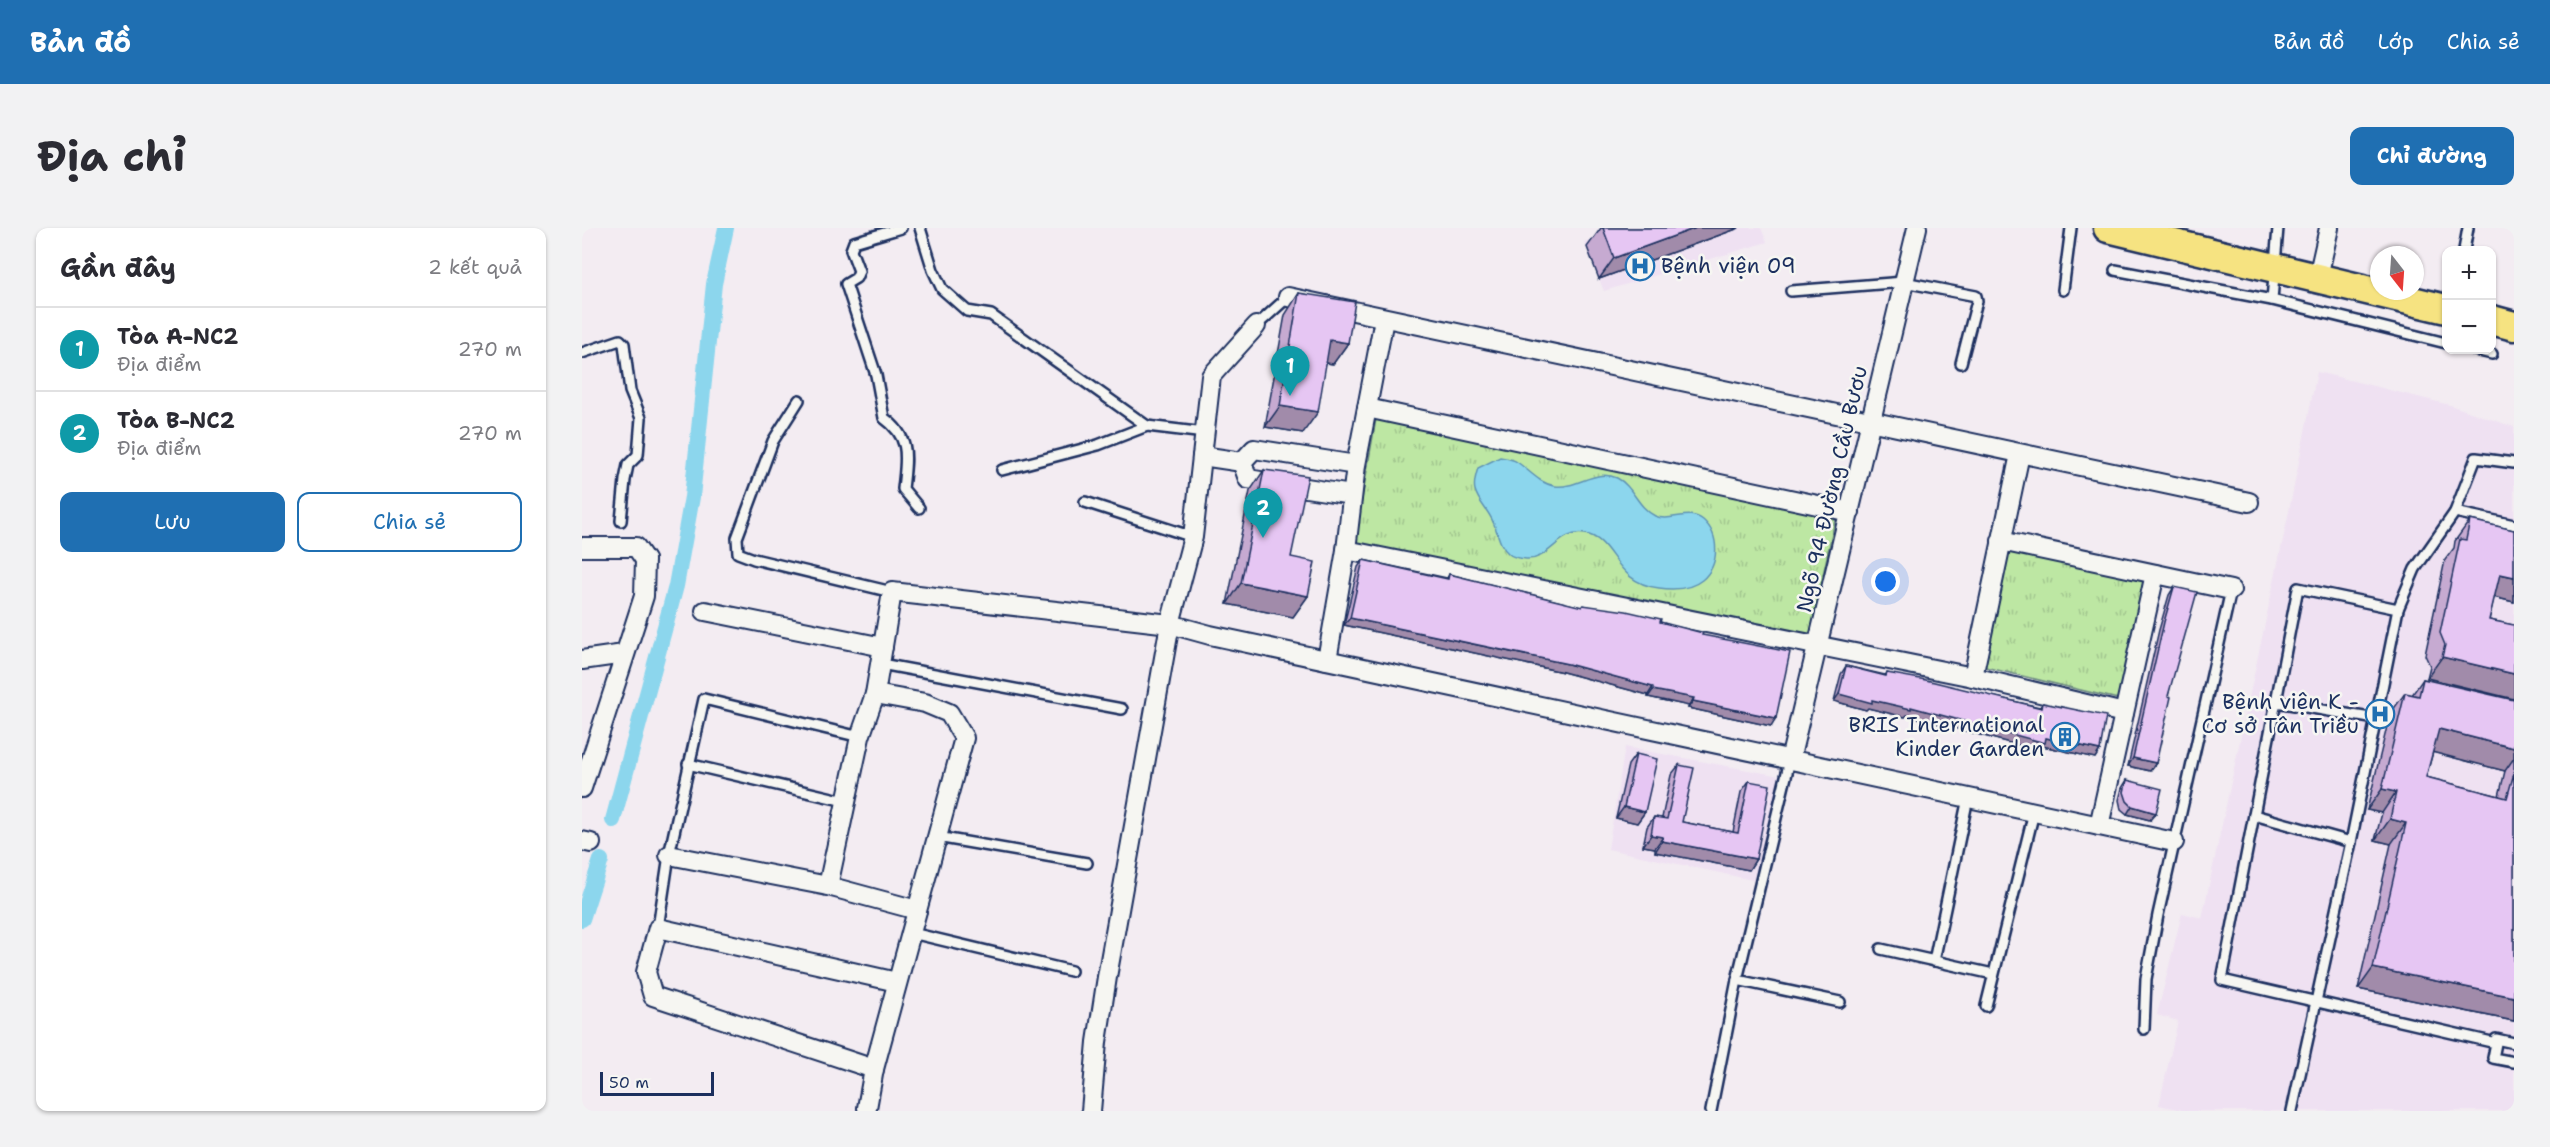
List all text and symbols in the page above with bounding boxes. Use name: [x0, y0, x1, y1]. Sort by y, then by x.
text: Bản đồ: [30, 23, 131, 61]
text: Bản đồ: [2274, 28, 2345, 56]
text: Lớp: [2378, 28, 2414, 56]
text: Chia sẻ: [2447, 28, 2520, 56]
button: Chỉ đường: [2350, 127, 2514, 185]
text: Địa chỉ: [36, 128, 185, 184]
north arrow: [2370, 246, 2424, 300]
map controls: [2442, 246, 2496, 354]
button: +: [2442, 246, 2496, 300]
text: Gần đây: [60, 250, 176, 285]
hospital icon: Bệnh viện 09: [1624, 250, 1656, 282]
place label: Bệnh viện 09: [1661, 252, 1796, 280]
text: 2 kết quả: [428, 254, 522, 280]
button: −: [2442, 300, 2496, 354]
text: Tòa A-NC2: [117, 322, 238, 351]
text: 1: [75, 336, 84, 362]
text: 270 m: [458, 336, 522, 362]
pin: 1: [1270, 346, 1310, 396]
text: Địa điểm: [117, 351, 202, 377]
street label: Ngõ 94 Đường Cầu Bươu: [1790, 363, 1874, 615]
text: Tòa B-NC2: [117, 406, 235, 435]
text: 2: [73, 420, 87, 446]
text: 270 m: [458, 420, 522, 446]
text: Địa điểm: [117, 435, 202, 461]
pin: 2: [1244, 488, 1282, 538]
button: Lưu: [60, 492, 285, 552]
button: Chia sẻ: [297, 492, 522, 552]
your location: [1871, 567, 1900, 596]
place label: Bệnh viện K - Cơ sở Tân Triều: [2202, 688, 2359, 740]
hospital icon: Bệnh viện K - Cơ sở Tân Triều: [2364, 698, 2396, 730]
place label: BRIS International Kinder Garden: [1848, 711, 2045, 763]
building icon: BRIS International Kinder Garden: [2049, 721, 2081, 753]
scale bar: [600, 1069, 714, 1096]
text: 50 m: [609, 1072, 649, 1093]

